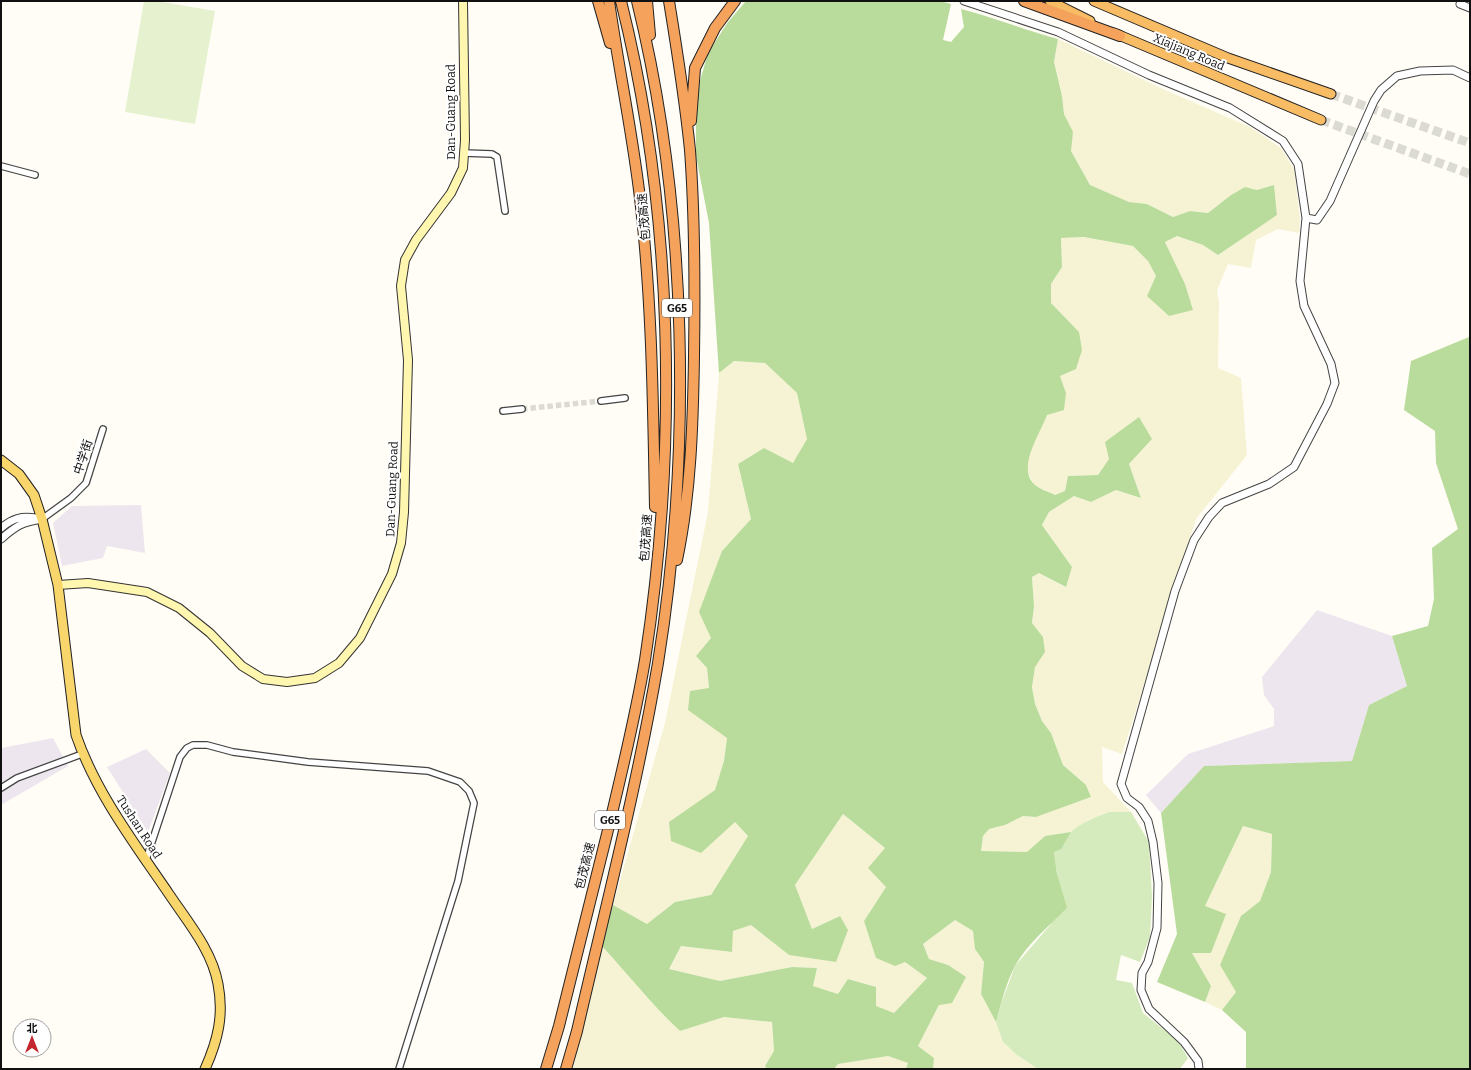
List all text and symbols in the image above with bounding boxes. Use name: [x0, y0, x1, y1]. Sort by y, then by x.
street label: Xiajiang Road: [1151, 31, 1227, 73]
street label: Dan-Guang Road: [444, 64, 458, 160]
street label: 包茂高速: [635, 192, 653, 242]
road number: G65: [662, 299, 692, 317]
street label: 中学街: [71, 438, 95, 476]
street label: Dan-Guang Road: [383, 441, 401, 537]
street label: 包茂高速: [637, 514, 655, 562]
street label: Tushan Road: [113, 793, 165, 861]
road number: G65: [595, 811, 625, 829]
street label: 包茂高速: [572, 841, 598, 891]
north arrow: [12, 1018, 52, 1058]
text: 北: [27, 1022, 38, 1035]

